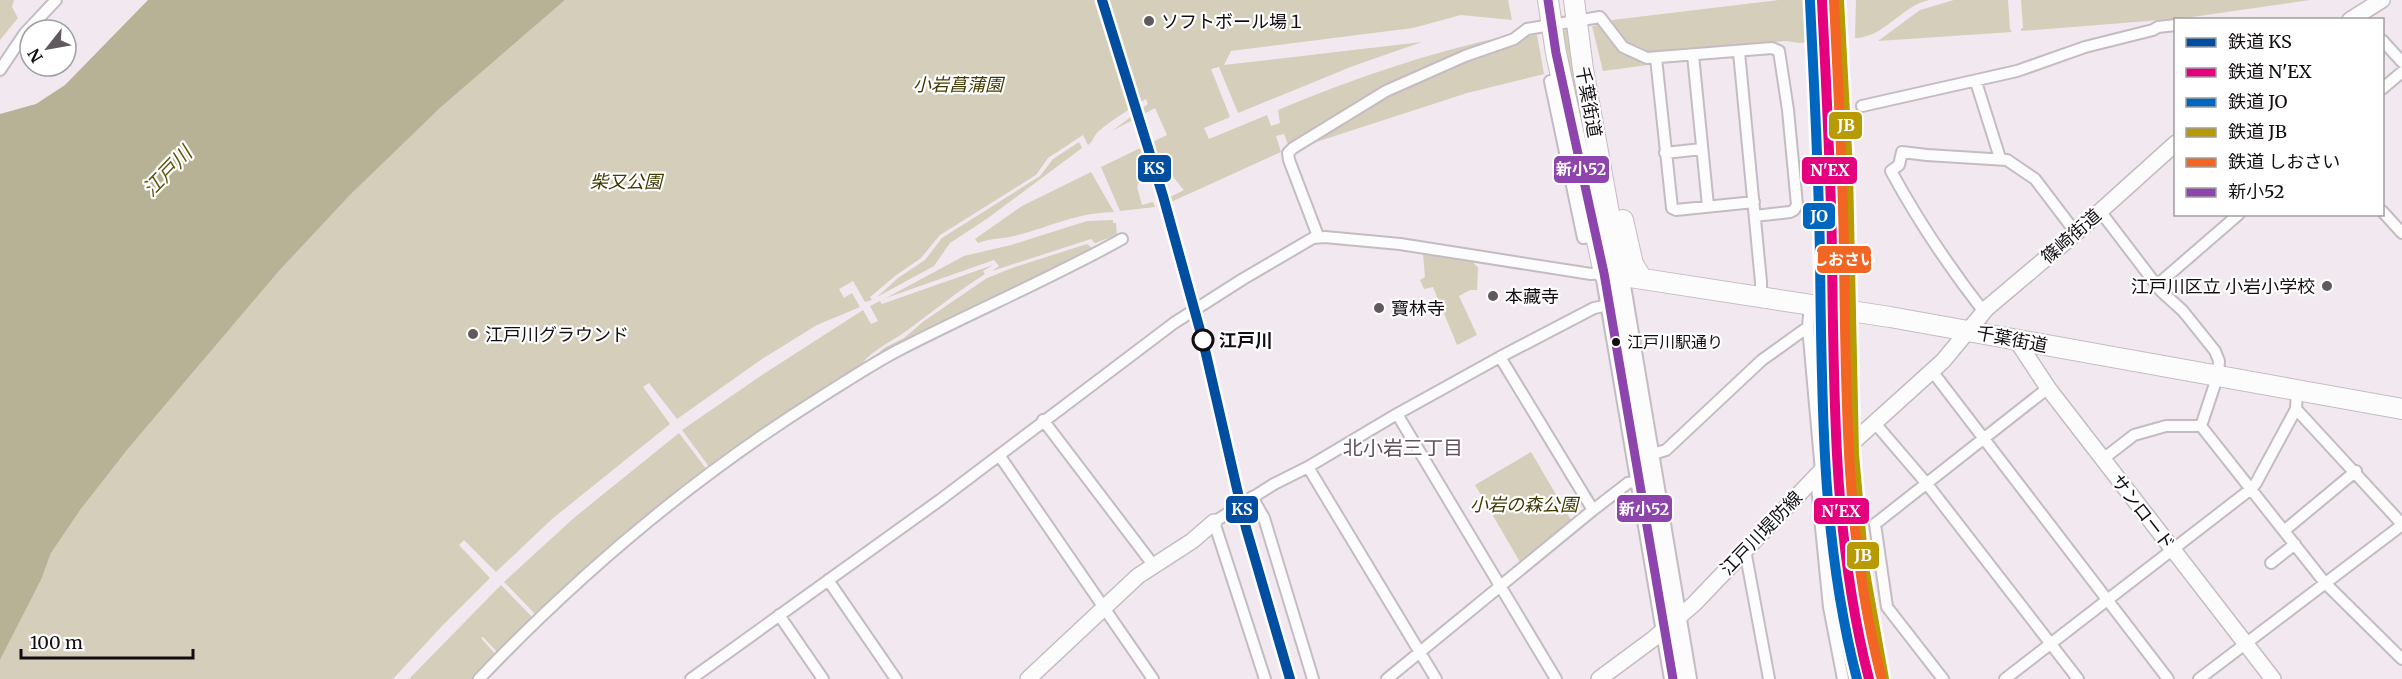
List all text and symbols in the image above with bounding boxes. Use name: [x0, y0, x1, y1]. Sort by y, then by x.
place label: ソフトボール場１: [1161, 10, 1305, 33]
marker: ソフトボール場１: [1142, 14, 1156, 28]
north arrow: [18, 18, 78, 78]
legend: [2174, 18, 2384, 216]
text: 鉄道 KS: [2228, 30, 2292, 53]
text: N: [23, 45, 47, 66]
text: 鉄道 N'EX: [2228, 60, 2312, 83]
street label: 千葉街道: [1571, 65, 1607, 139]
park label: 小岩菖蒲園: [913, 73, 1006, 96]
text: 鉄道 JO: [2228, 90, 2288, 113]
line badge: JB: [1828, 111, 1863, 140]
text: JB: [1836, 115, 1855, 135]
text: 鉄道 JB: [2228, 120, 2287, 143]
water label: 江戸川: [137, 139, 198, 201]
text: 鉄道 しおさい: [2228, 150, 2340, 173]
line badge: KS: [1137, 154, 1172, 183]
line badge: 新小52: [1553, 155, 1610, 184]
line badge: N'EX: [1801, 156, 1858, 185]
text: KS: [1143, 158, 1165, 178]
text: 新小52: [1556, 159, 1606, 179]
text: N'EX: [1810, 160, 1850, 180]
park label: 柴又公園: [590, 170, 665, 193]
text: 新小52: [2228, 180, 2284, 203]
line badge: JO: [1802, 202, 1836, 230]
street label: 篠崎街道: [2036, 204, 2106, 268]
text: JO: [1809, 206, 1828, 226]
line badge: しおさい: [1816, 245, 1872, 274]
text: しおさい: [1812, 249, 1876, 269]
place label: 江戸川区立 小岩小学校: [2131, 275, 2315, 298]
marker: 江戸川区立 小岩小学校: [2320, 279, 2334, 293]
place label: 本藏寺: [1505, 285, 1559, 308]
marker: 本藏寺: [1486, 289, 1500, 303]
place label: 寶林寺: [1391, 297, 1445, 320]
marker: 寶林寺: [1372, 301, 1386, 315]
street label: 千葉街道: [1974, 321, 2050, 357]
place label: 江戸川グラウンド: [485, 323, 629, 346]
marker: 江戸川グラウンド: [466, 327, 480, 341]
marker: 江戸川: [1192, 329, 1214, 351]
place label: 江戸川: [1219, 329, 1273, 352]
place label: 江戸川駅通り: [1627, 332, 1723, 352]
marker: 江戸川駅通り: [1610, 336, 1622, 348]
district label: 北小岩三丁目: [1343, 435, 1463, 460]
street label: サンロード: [2106, 469, 2180, 555]
street label: 江戸川堤防線: [1715, 486, 1807, 580]
park label: 小岩の森公園: [1470, 493, 1581, 516]
line badge: 新小52: [1616, 494, 1673, 523]
line badge: KS: [1225, 495, 1259, 524]
line badge: N'EX: [1813, 497, 1870, 525]
text: KS: [1231, 499, 1253, 519]
text: 新小52: [1619, 499, 1669, 519]
text: N'EX: [1821, 501, 1861, 521]
line badge: JB: [1846, 541, 1880, 570]
text: JB: [1853, 545, 1872, 565]
scale bar: [21, 622, 194, 660]
text: 100 m: [30, 631, 83, 654]

